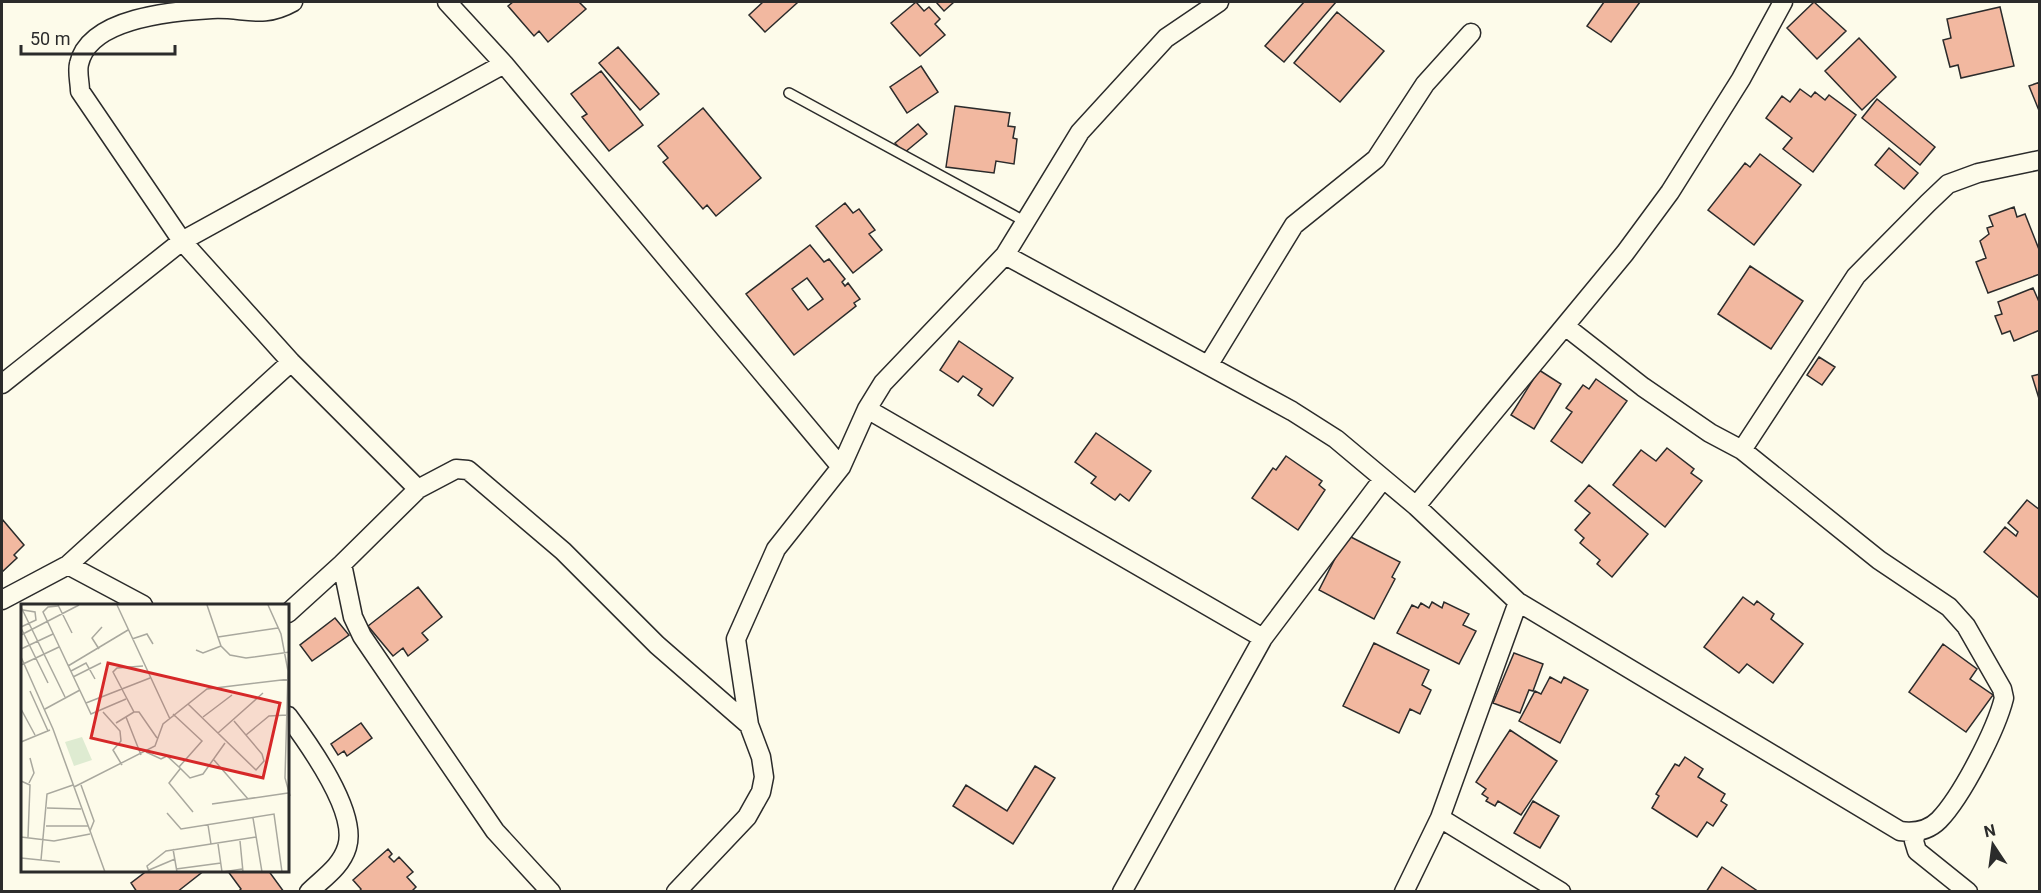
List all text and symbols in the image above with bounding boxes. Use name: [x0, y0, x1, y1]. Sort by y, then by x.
scale bar: [21, 18, 176, 56]
text: 50 m: [30, 28, 70, 49]
inset map: [21, 604, 290, 872]
north arrow: [1963, 815, 2023, 875]
text: N: [1982, 820, 1997, 841]

